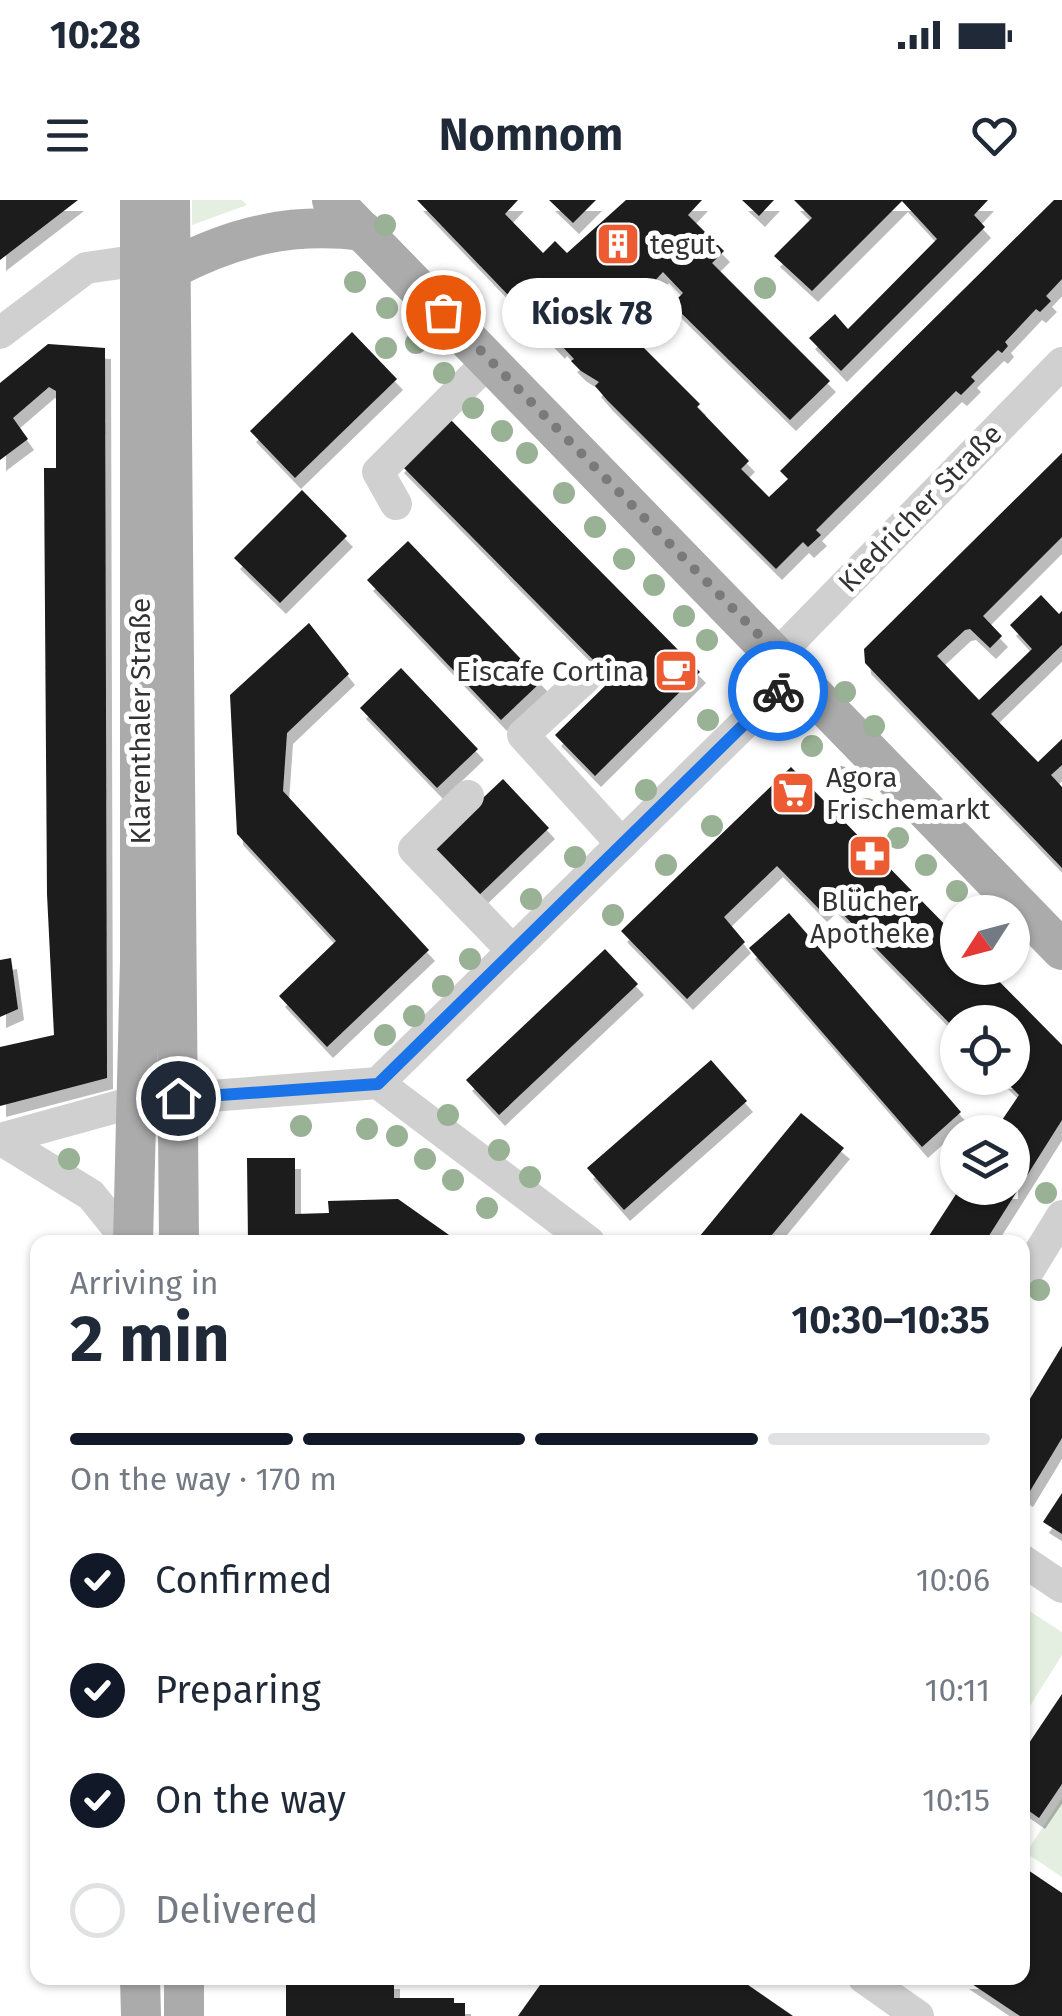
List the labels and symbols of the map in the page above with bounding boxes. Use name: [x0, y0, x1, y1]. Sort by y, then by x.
building icon: tegut: [595, 221, 641, 267]
place label: tegut: [650, 228, 717, 261]
pin: [401, 270, 486, 355]
callout: Kiosk 78: [503, 277, 683, 347]
street label: Kiedricher Straße: [831, 417, 1009, 599]
street label: Klarenthaler Straße: [124, 598, 157, 844]
courier: [728, 641, 828, 741]
cafe icon: Eiscafe Cortina: [653, 648, 699, 694]
place label: Eiscafe Cortina: [456, 655, 644, 688]
place label: Agora Frischemarkt: [826, 761, 991, 826]
supermarket icon: Agora Frischemarkt: [770, 770, 816, 816]
pharmacy icon: Blücher Apotheke: [847, 833, 893, 879]
place label: Blücher Apotheke: [810, 885, 930, 950]
north arrow: [940, 895, 1030, 985]
pin: [136, 1056, 221, 1141]

